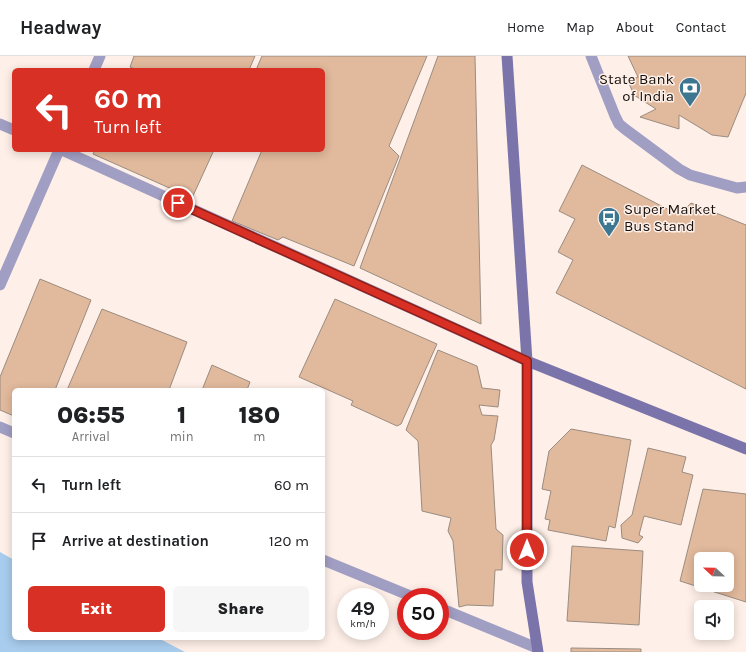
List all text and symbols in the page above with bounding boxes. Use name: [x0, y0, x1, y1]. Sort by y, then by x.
text: Headway: [20, 17, 101, 39]
text: Home: [507, 19, 544, 36]
text: Map: [566, 19, 594, 36]
text: About: [616, 19, 654, 36]
text: Contact: [676, 19, 726, 36]
place label: State Bank of India: [599, 70, 674, 105]
bank icon: State Bank of India: [677, 75, 703, 108]
text: 60 m: [94, 82, 162, 115]
icon: left: [28, 84, 80, 136]
text: Turn left: [94, 116, 162, 138]
pin: [161, 186, 195, 220]
icon: arrive: [167, 192, 189, 214]
place label: Super Market Bus Stand: [624, 200, 716, 235]
bus stop icon: Super Market Bus Stand: [596, 205, 622, 238]
text: 06:55: [57, 401, 125, 429]
text: 1: [177, 401, 186, 429]
text: 180: [238, 401, 280, 429]
text: Arrival: [72, 429, 110, 444]
text: min: [170, 429, 194, 444]
text: m: [253, 429, 265, 444]
icon: left: [28, 474, 50, 496]
text: Turn left: [62, 476, 121, 494]
text: 60 m: [274, 476, 309, 494]
position arrow: [506, 529, 548, 571]
icon: arrive: [28, 530, 50, 552]
text: Arrive at destination: [62, 532, 209, 550]
text: 120 m: [269, 532, 309, 550]
north arrow: [694, 552, 734, 592]
map controls: [694, 552, 734, 640]
button: Exit: [28, 586, 165, 632]
button: Share: [173, 586, 309, 632]
speed limit sign: 50: [397, 588, 449, 640]
text: 49: [351, 597, 375, 620]
button: sound: [694, 600, 734, 640]
text: km/h: [350, 618, 376, 630]

